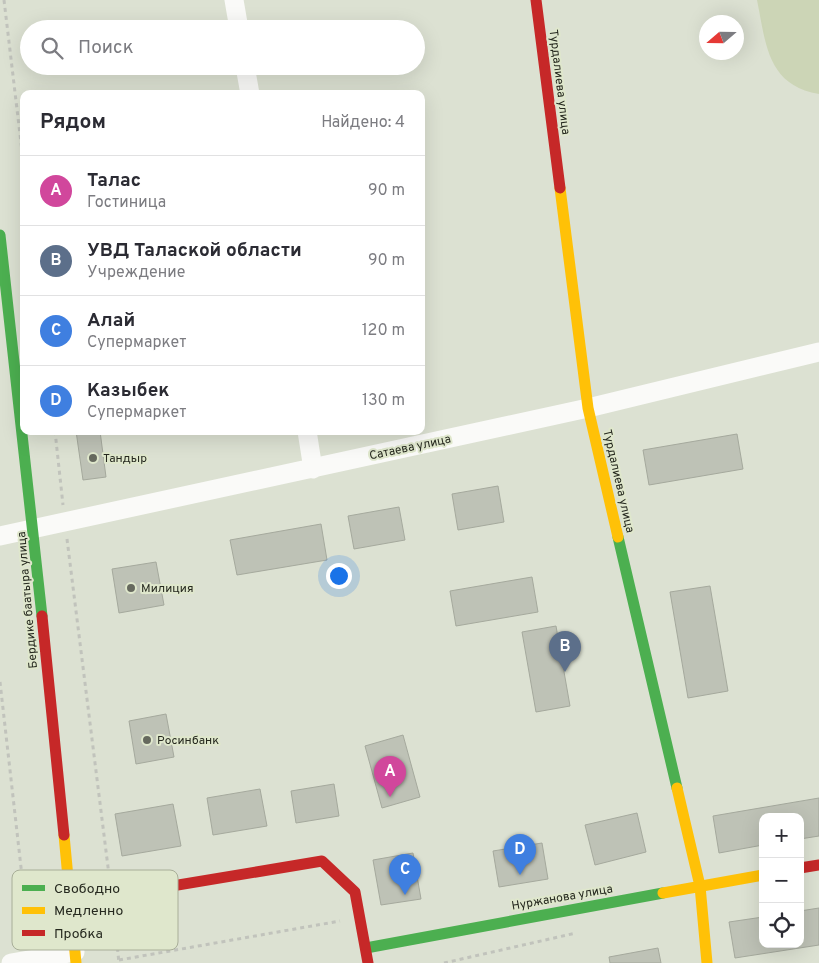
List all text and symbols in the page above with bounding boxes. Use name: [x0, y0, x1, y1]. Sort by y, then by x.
north arrow: [699, 15, 744, 60]
search box: [20, 20, 425, 75]
street label: Турдалиева улица: [545, 29, 573, 136]
icon: search: [38, 34, 66, 62]
text: Поиск: [78, 36, 134, 60]
text: Рядом: [40, 109, 106, 136]
text: Найдено: 4: [321, 113, 405, 133]
text: Талас: [87, 169, 141, 193]
text: A: [50, 181, 62, 201]
text: 90 m: [368, 181, 405, 201]
text: Гостиница: [87, 193, 166, 213]
text: УВД Талаской области: [87, 239, 302, 263]
text: B: [50, 251, 62, 271]
text: 90 m: [368, 251, 405, 271]
text: Учреждение: [87, 263, 185, 283]
text: Алай: [87, 309, 135, 333]
text: C: [51, 321, 61, 341]
text: 120 m: [362, 321, 405, 341]
text: Супермаркет: [87, 333, 187, 353]
text: Казыбек: [87, 379, 169, 403]
text: D: [50, 391, 62, 411]
text: 130 m: [362, 391, 405, 411]
text: Супермаркет: [87, 403, 187, 423]
street label: Турдалиева улица: [598, 428, 638, 535]
street label: Сатаева улица: [368, 432, 452, 464]
place label: Тандыр: [103, 451, 147, 467]
marker: Тандыр: [87, 452, 99, 464]
street label: Бердике баатыра улица: [14, 531, 42, 669]
your location: [326, 563, 352, 589]
place label: Милиция: [141, 581, 194, 597]
marker: Милиция: [125, 582, 137, 594]
pin: B: [549, 631, 581, 672]
place label: Росинбанк: [157, 733, 219, 749]
marker: Росинбанк: [141, 734, 153, 746]
pin: A: [374, 756, 406, 797]
map controls: [759, 813, 804, 948]
button: +: [759, 813, 804, 858]
pin: D: [504, 834, 536, 875]
pin: C: [389, 854, 421, 895]
button: −: [759, 858, 804, 903]
legend: [12, 870, 178, 950]
text: Свободно: [54, 881, 120, 898]
street label: Нуржанова улица: [510, 881, 614, 915]
text: Медленно: [54, 903, 123, 920]
button: locate: [759, 903, 804, 948]
text: Пробка: [54, 926, 103, 943]

